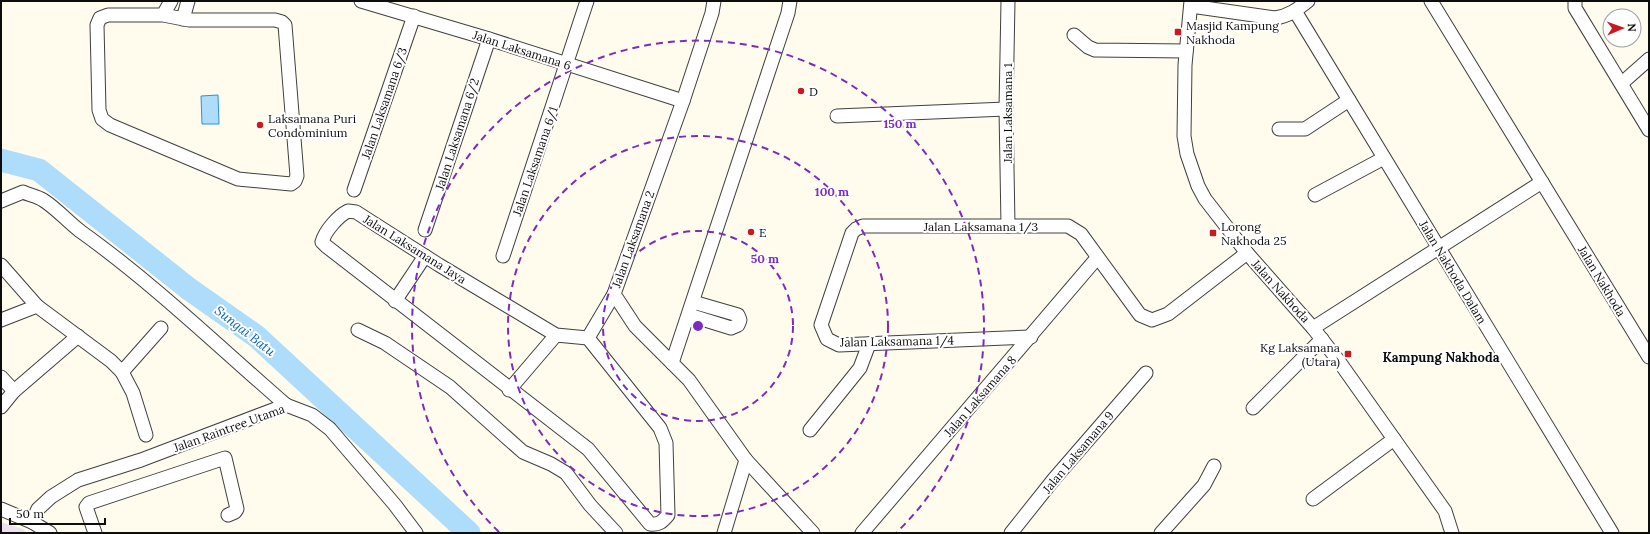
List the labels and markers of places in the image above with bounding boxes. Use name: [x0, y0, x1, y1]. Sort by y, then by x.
place label: Masjid Kampung Nakhoda: [1186, 18, 1279, 47]
marker: Masjid Kampung Nakhoda: [1173, 27, 1183, 37]
place label: D: [809, 84, 818, 99]
marker: D: [796, 86, 806, 96]
place label: Laksamana Puri Condominium: [268, 111, 356, 140]
marker: Laksamana Puri Condominium: [255, 120, 265, 130]
place label: Lorong Nakhoda 25: [1221, 219, 1286, 248]
place label: E: [759, 225, 766, 240]
marker: E: [746, 227, 756, 237]
marker: Lorong Nakhoda 25: [1208, 228, 1218, 238]
centre of rings: [691, 319, 705, 333]
place label: Kg Laksamana (Utara): [1260, 340, 1340, 370]
marker: Kg Laksamana (Utara): [1343, 349, 1353, 359]

